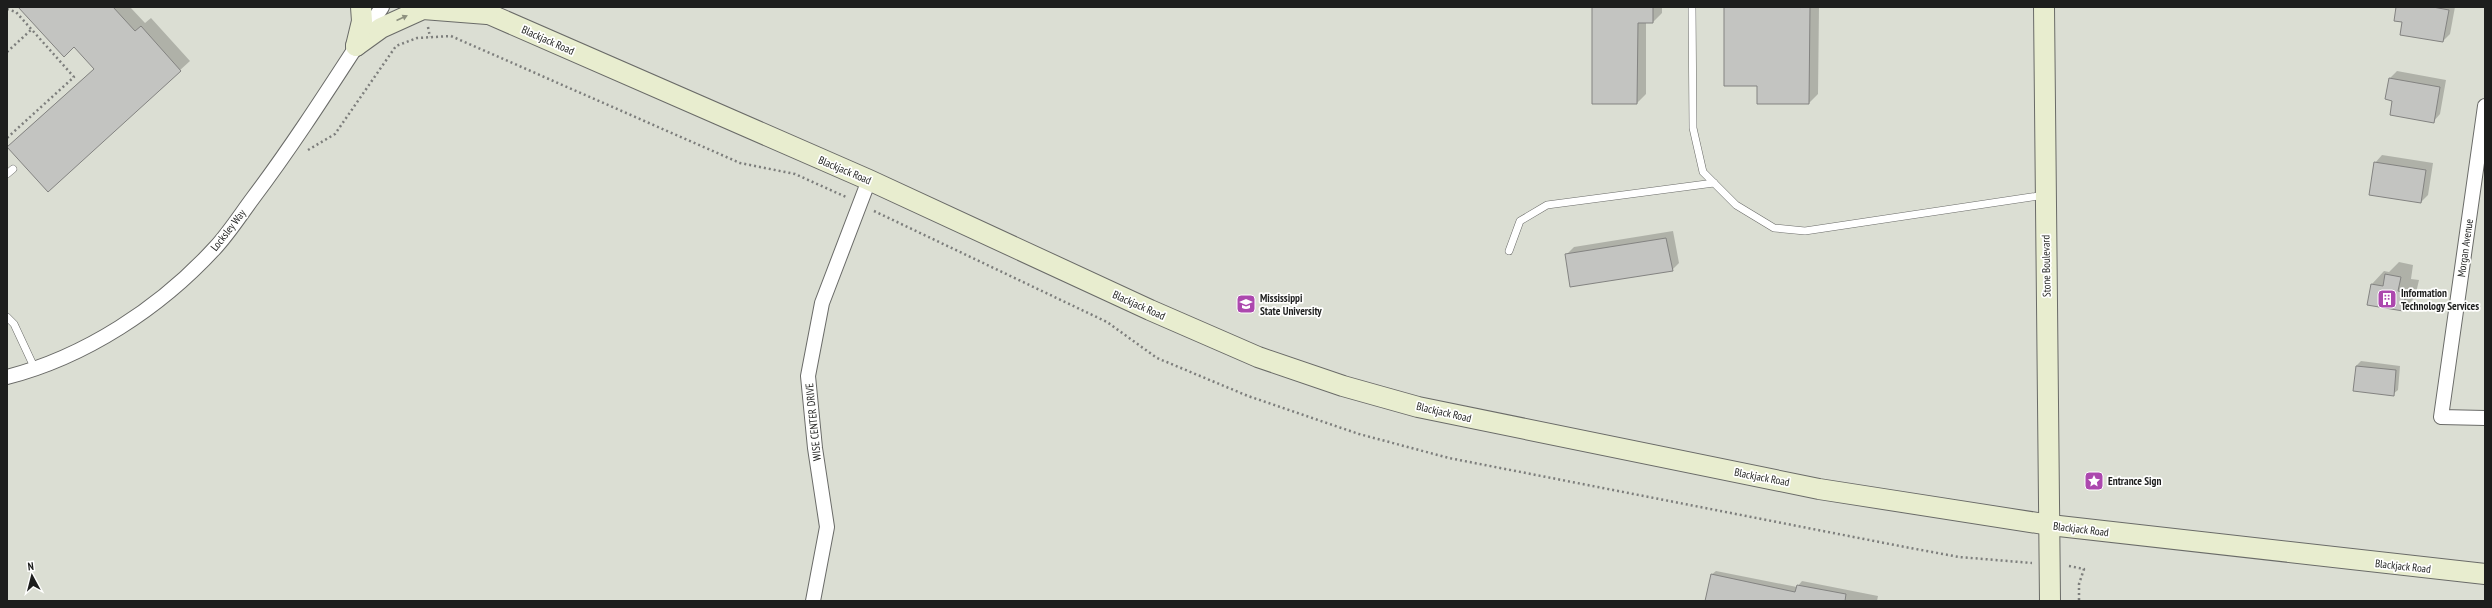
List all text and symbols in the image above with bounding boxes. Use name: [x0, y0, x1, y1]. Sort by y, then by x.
one-way arrow: [396, 15, 408, 21]
street label: Blackjack Road: [520, 22, 577, 58]
street label: Blackjack Road: [816, 153, 874, 187]
street label: Locksley Way: [207, 206, 249, 254]
street label: Morgan Avenue: [2454, 218, 2476, 278]
street label: Stone Boulevard: [2038, 235, 2054, 297]
place label: Information Technology Services: [2401, 286, 2479, 313]
street label: Blackjack Road: [1111, 287, 1168, 323]
building icon: Information Technology Services: [2376, 288, 2398, 310]
place label: Mississippi State University: [1260, 291, 1322, 318]
school or university icon: Mississippi State University: [1235, 293, 1257, 315]
street label: WISE CENTER DRIVE: [802, 382, 824, 462]
street label: Blackjack Road: [1415, 399, 1473, 425]
street label: Blackjack Road: [1733, 465, 1791, 489]
place icon: Entrance Sign: [2083, 470, 2105, 492]
place label: Entrance Sign: [2108, 474, 2161, 488]
street label: Blackjack Road: [2052, 519, 2110, 539]
north arrow: [12, 556, 52, 596]
street label: Blackjack Road: [2374, 556, 2432, 576]
text: N: [27, 559, 35, 573]

